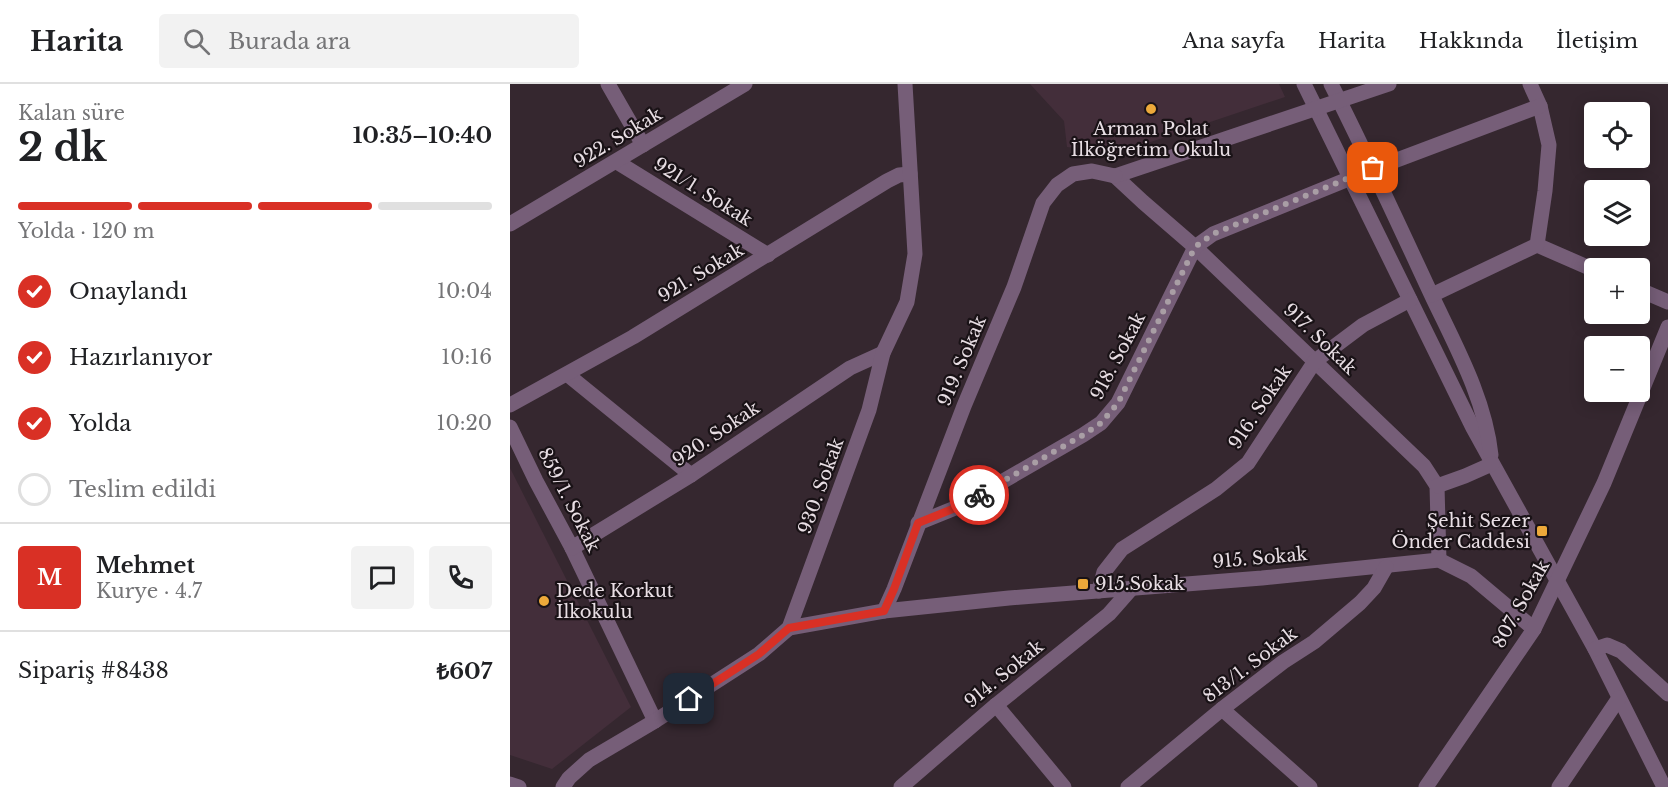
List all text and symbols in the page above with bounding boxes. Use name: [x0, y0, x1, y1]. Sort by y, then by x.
search box: [159, 14, 579, 68]
text: Harita: [30, 24, 123, 59]
icon: search: [180, 25, 213, 58]
text: Burada ara: [228, 28, 351, 55]
text: Ana sayfa: [1182, 28, 1285, 54]
text: Harita: [1318, 28, 1386, 54]
text: Hakkında: [1419, 28, 1523, 54]
text: İletişim: [1556, 28, 1638, 54]
text: Kalan süre: [18, 101, 125, 125]
marker: Arman Polat İlköğretim Okulu: [1144, 102, 1158, 116]
map controls: [1584, 102, 1650, 402]
button: locate: [1584, 102, 1650, 168]
street label: 922. Sokak: [570, 103, 666, 173]
place label: Arman Polat İlköğretim Okulu: [1071, 118, 1231, 161]
text: 10:35–10:40: [353, 122, 492, 149]
text: 2 dk: [18, 123, 107, 172]
pin: [1347, 142, 1398, 193]
icon: bag: [1356, 151, 1389, 184]
street label: 921/1. Sokak: [649, 153, 757, 231]
button: layers: [1584, 180, 1650, 246]
text: Yolda · 120 m: [18, 219, 154, 243]
street label: 921. Sokak: [654, 239, 748, 307]
button: +: [1584, 258, 1650, 324]
icon: check: [18, 275, 51, 308]
text: Onaylandı: [69, 278, 187, 305]
text: 10:04: [437, 279, 492, 303]
street label: 917. Sokak: [1279, 299, 1361, 379]
street label: 918. Sokak: [1086, 308, 1150, 404]
street label: 919. Sokak: [933, 312, 991, 410]
button: −: [1584, 336, 1650, 402]
icon: check: [18, 341, 51, 374]
text: Hazırlanıyor: [69, 344, 212, 371]
text: 10:16: [441, 345, 492, 369]
street label: 916. Sokak: [1224, 361, 1296, 453]
street label: 920. Sokak: [668, 397, 764, 471]
icon: check: [18, 407, 51, 440]
text: Yolda: [69, 410, 131, 437]
text: 10:20: [437, 411, 492, 435]
street label: 930. Sokak: [793, 435, 849, 537]
street label: 859/1. Sokak: [533, 444, 605, 556]
courier: [949, 465, 1009, 525]
text: Teslim edildi: [69, 476, 216, 503]
icon: bike: [963, 479, 996, 512]
place label: Şehit Sezer Önder Caddesi: [1391, 510, 1530, 553]
marker: Şehit Sezer Önder Caddesi: [1535, 524, 1549, 538]
street label: 915. Sokak: [1212, 543, 1308, 573]
button: chat: [351, 546, 414, 609]
button: phone: [429, 546, 492, 609]
text: Mehmet: [96, 552, 195, 579]
street label: 807. Sokak: [1488, 556, 1554, 652]
text: M: [37, 564, 62, 591]
place label: 915.Sokak: [1095, 573, 1185, 595]
marker: 915.Sokak: [1076, 577, 1090, 591]
text: Kurye · 4.7: [96, 579, 202, 603]
place label: Dede Korkut İlkokulu: [556, 580, 674, 623]
marker: Dede Korkut İlkokulu: [537, 594, 551, 608]
street label: 813/1. Sokak: [1199, 623, 1301, 707]
street label: 914. Sokak: [960, 635, 1048, 713]
text: Sipariş #8438: [18, 657, 169, 684]
text: ₺607: [437, 658, 492, 685]
pin: [663, 673, 714, 724]
icon: home: [672, 682, 705, 715]

